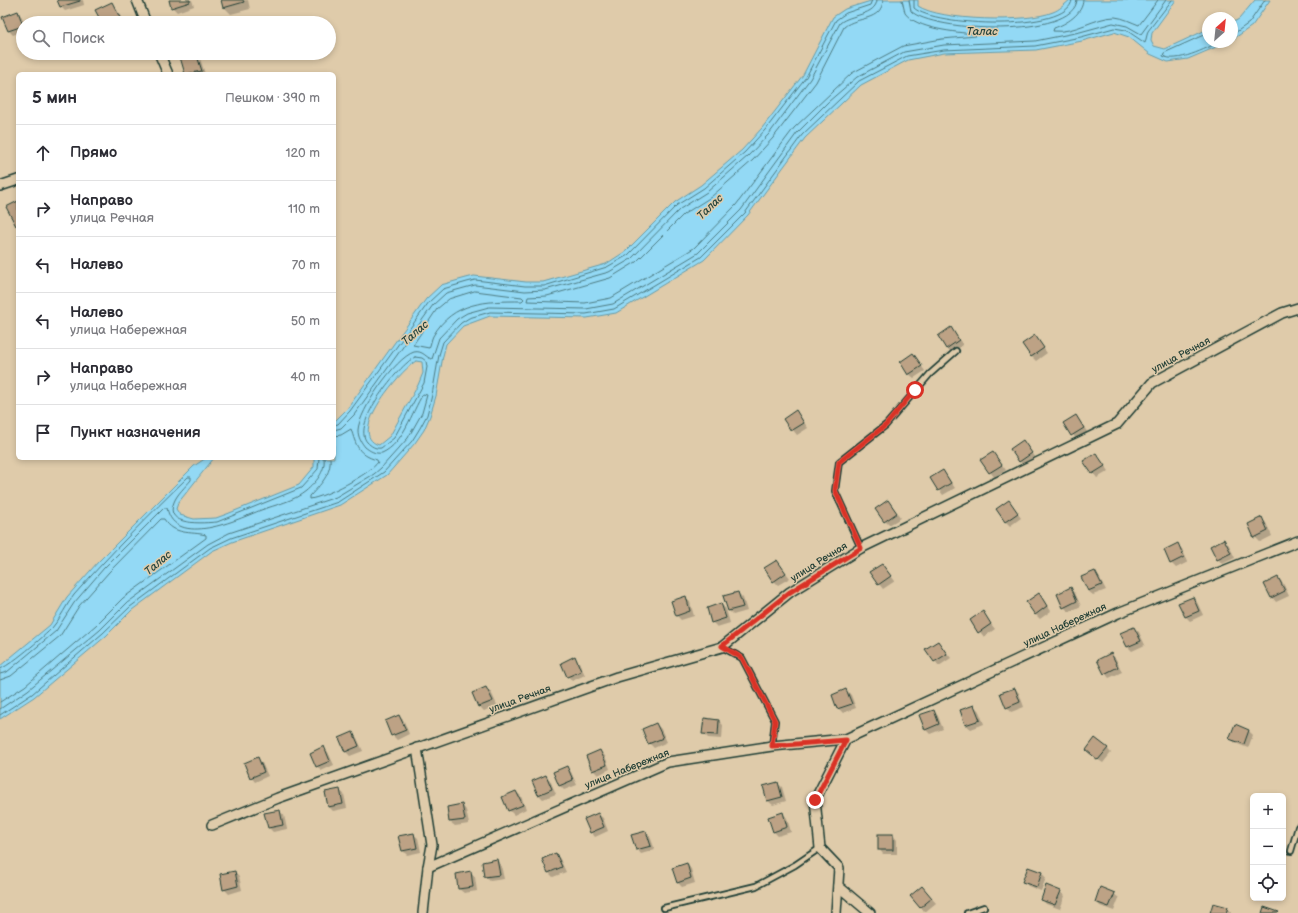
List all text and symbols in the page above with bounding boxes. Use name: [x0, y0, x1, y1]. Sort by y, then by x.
north arrow: [1202, 12, 1238, 48]
search box: [16, 16, 336, 60]
water label: Талас: [966, 25, 998, 38]
icon: search: [30, 27, 52, 49]
text: Поиск: [62, 29, 105, 48]
text: 5 мин: [32, 88, 77, 108]
text: Пешком · 390 m: [225, 90, 320, 106]
icon: ahead: [32, 142, 54, 164]
text: Прямо: [70, 143, 117, 162]
text: 120 m: [285, 145, 320, 161]
text: Направо: [70, 191, 133, 210]
water label: Талас: [694, 191, 726, 222]
icon: right: [32, 198, 54, 220]
text: 110 m: [288, 201, 320, 217]
text: улица Речная: [70, 210, 154, 226]
icon: left: [32, 254, 54, 276]
text: Налево: [70, 255, 123, 274]
text: 70 m: [292, 257, 320, 273]
text: Налево: [70, 303, 123, 322]
icon: left: [32, 310, 54, 332]
text: 50 m: [291, 313, 320, 329]
water label: Талас: [399, 318, 431, 348]
text: улица Набережная: [70, 322, 187, 338]
street label: улица Речная: [1150, 334, 1213, 375]
text: Направо: [70, 359, 133, 378]
icon: right: [32, 366, 54, 388]
text: 40 m: [290, 369, 320, 385]
text: улица Набережная: [70, 378, 187, 394]
route start: [906, 381, 924, 399]
icon: arrive: [32, 422, 54, 444]
text: Пункт назначения: [70, 423, 201, 442]
street label: улица Речная: [788, 540, 850, 584]
water label: Талас: [142, 548, 175, 578]
street label: улица Набережная: [1022, 600, 1109, 649]
street label: улица Речная: [488, 682, 553, 716]
street label: улица Набережная: [583, 746, 671, 791]
route end: [806, 791, 824, 809]
map controls: [1250, 793, 1286, 901]
button: +: [1250, 793, 1286, 829]
button: −: [1250, 829, 1286, 865]
button: locate: [1250, 865, 1286, 901]

